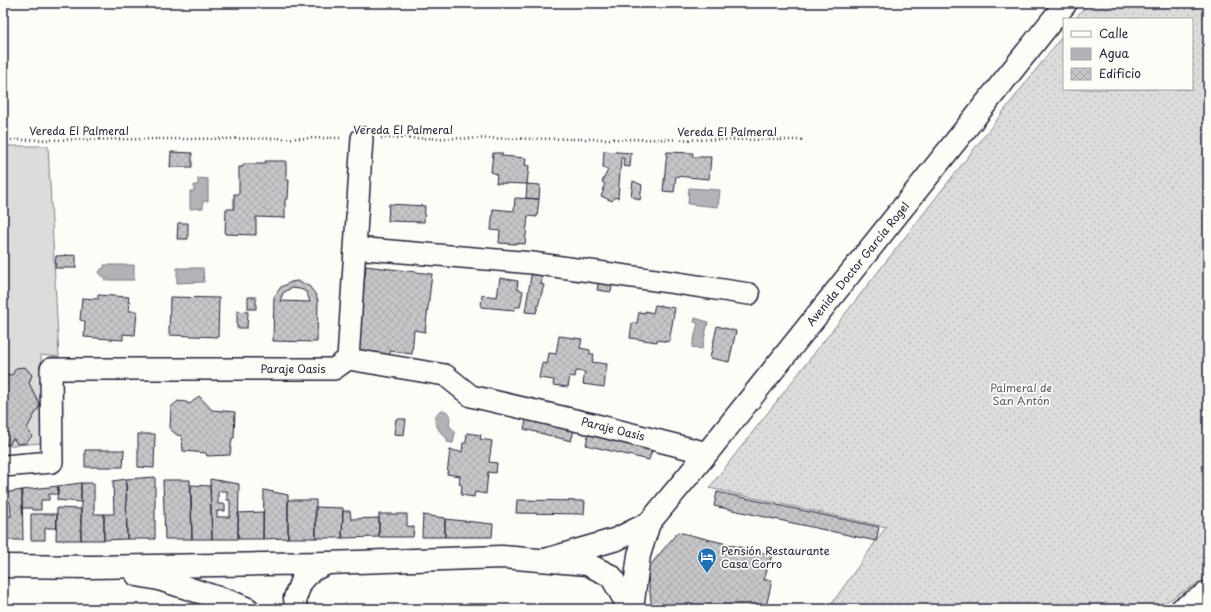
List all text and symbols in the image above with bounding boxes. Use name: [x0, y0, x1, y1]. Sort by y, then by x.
legend: [1063, 18, 1193, 90]
text: Calle: [1099, 24, 1129, 42]
text: Agua: [1099, 44, 1130, 62]
text: Edificio: [1099, 64, 1141, 82]
street label: Vereda El Palmeral: [353, 121, 453, 138]
street label: Vereda El Palmeral: [29, 122, 129, 139]
street label: Vereda El Palmeral: [677, 123, 777, 140]
street label: Avenida Doctor García Rogel: [802, 198, 913, 329]
street label: Paraje Oasis: [261, 360, 325, 377]
park label: Palmeral de San Antón: [990, 379, 1052, 409]
street label: Paraje Oasis: [580, 412, 647, 445]
place label: Pensión Restaurante Casa Corro: [721, 542, 830, 572]
hotel icon: Pensión Restaurante Casa Corro: [696, 546, 718, 574]

